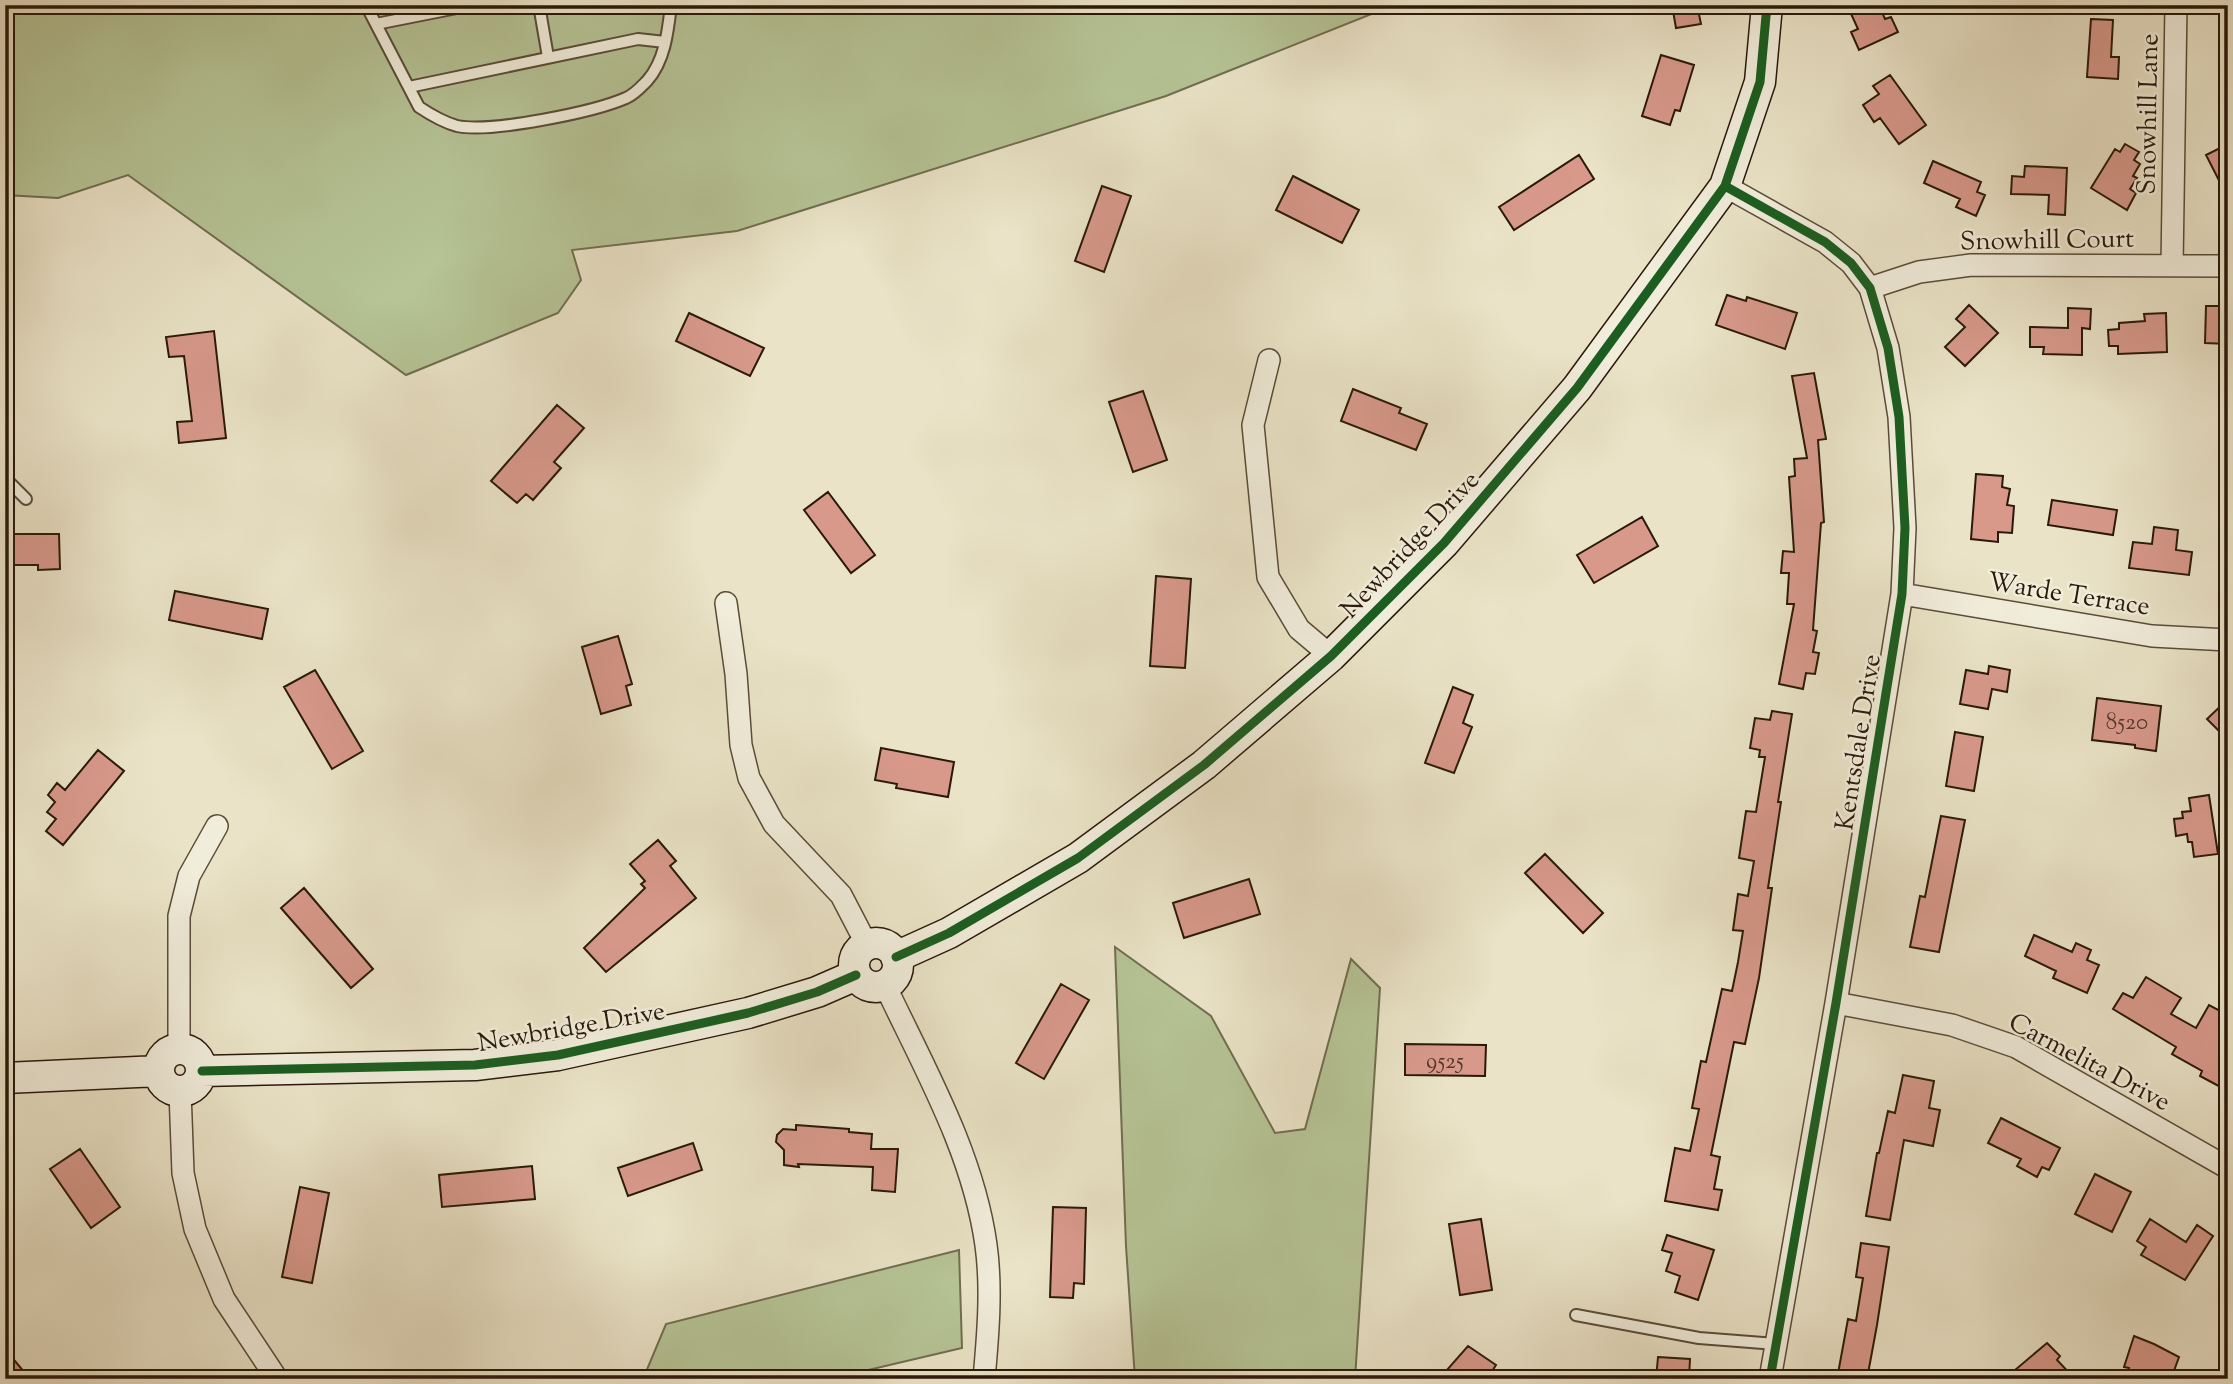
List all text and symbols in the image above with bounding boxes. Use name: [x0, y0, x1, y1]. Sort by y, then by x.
street label: Snowhill Lane: [2130, 33, 2169, 195]
street label: Snowhill Court: [1960, 221, 2135, 262]
street label: Newbridge Drive: [1333, 464, 1489, 628]
street label: Warde Terrace: [1985, 564, 2152, 627]
street label: Kentsdale Drive: [1827, 652, 1892, 833]
house number: 8520: [2106, 707, 2148, 740]
street label: Newbridge Drive: [475, 994, 668, 1063]
street label: Carmelita Drive: [2001, 1005, 2176, 1121]
house number: 9525: [1426, 1046, 1464, 1079]

